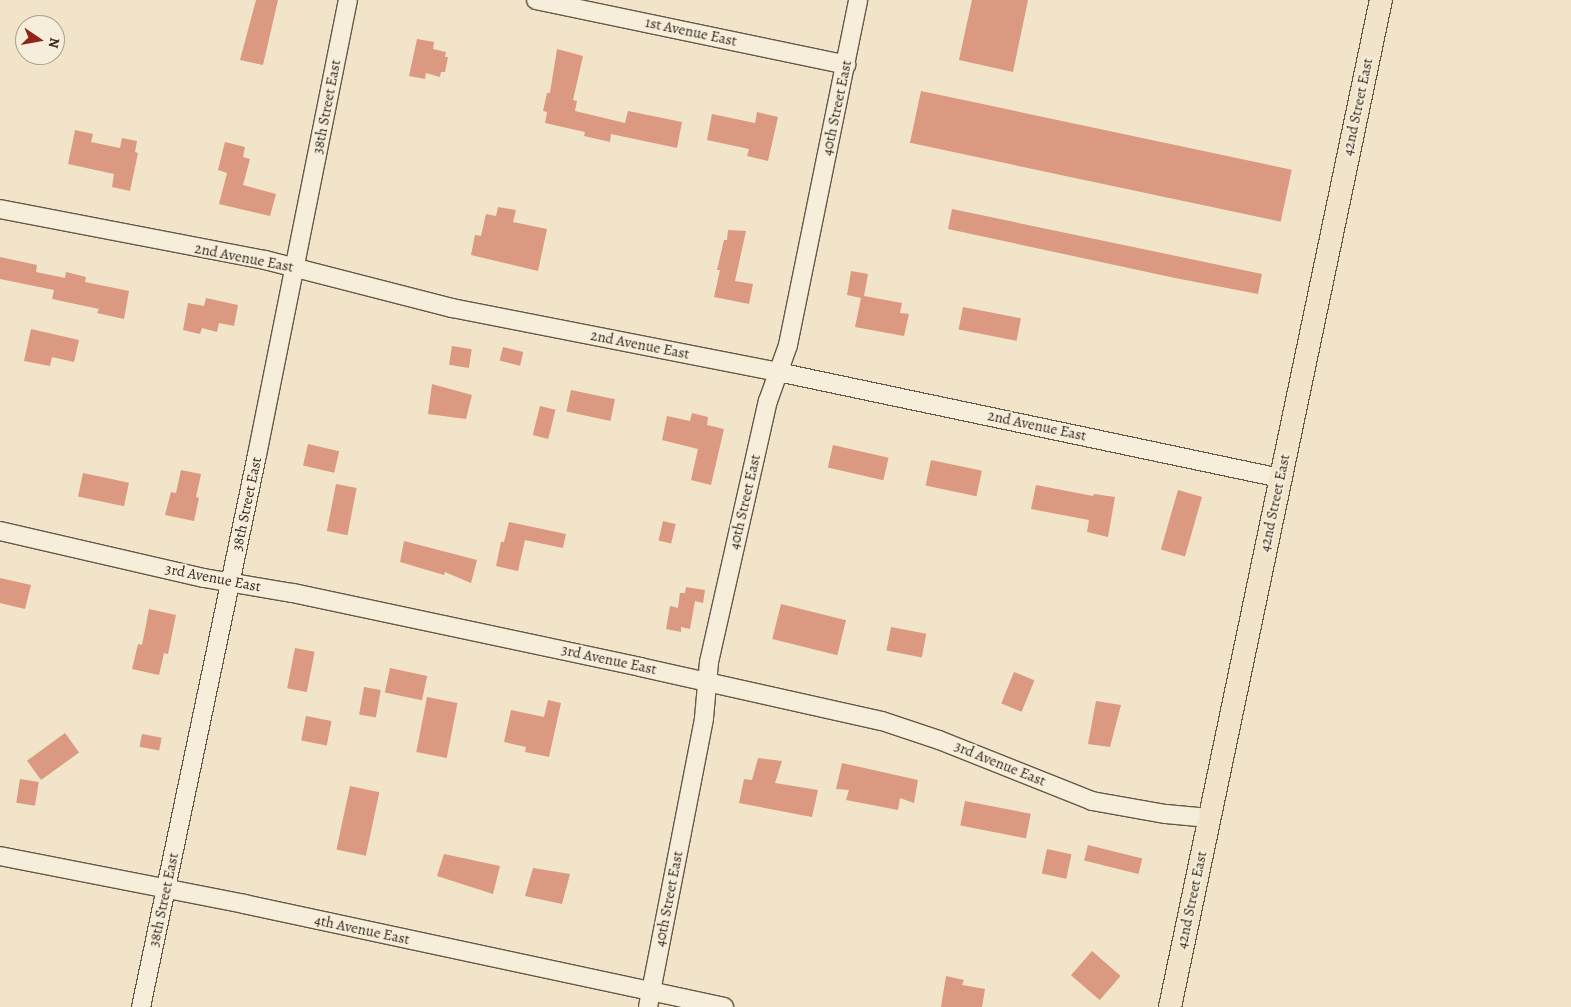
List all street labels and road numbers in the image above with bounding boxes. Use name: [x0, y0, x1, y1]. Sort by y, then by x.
street label: 1st Avenue East: [644, 14, 738, 50]
street label: 42nd Street East: [1339, 56, 1377, 158]
street label: 38th Street East: [309, 58, 345, 156]
street label: 40th Street East: [818, 59, 856, 157]
street label: 2nd Avenue East: [193, 240, 295, 276]
street label: 2nd Avenue East: [589, 327, 691, 363]
street label: 2nd Avenue East: [986, 407, 1088, 445]
street label: 42nd Street East: [1256, 452, 1294, 554]
street label: 40th Street East: [725, 453, 765, 551]
street label: 38th Street East: [228, 455, 266, 553]
street label: 3rd Avenue East: [164, 560, 262, 596]
street label: 3rd Avenue East: [560, 641, 658, 679]
street label: 3rd Avenue East: [952, 737, 1048, 791]
street label: 42nd Street East: [1173, 849, 1211, 951]
street label: 40th Street East: [651, 850, 687, 948]
street label: 38th Street East: [145, 851, 183, 949]
street label: 4th Avenue East: [313, 911, 411, 949]

